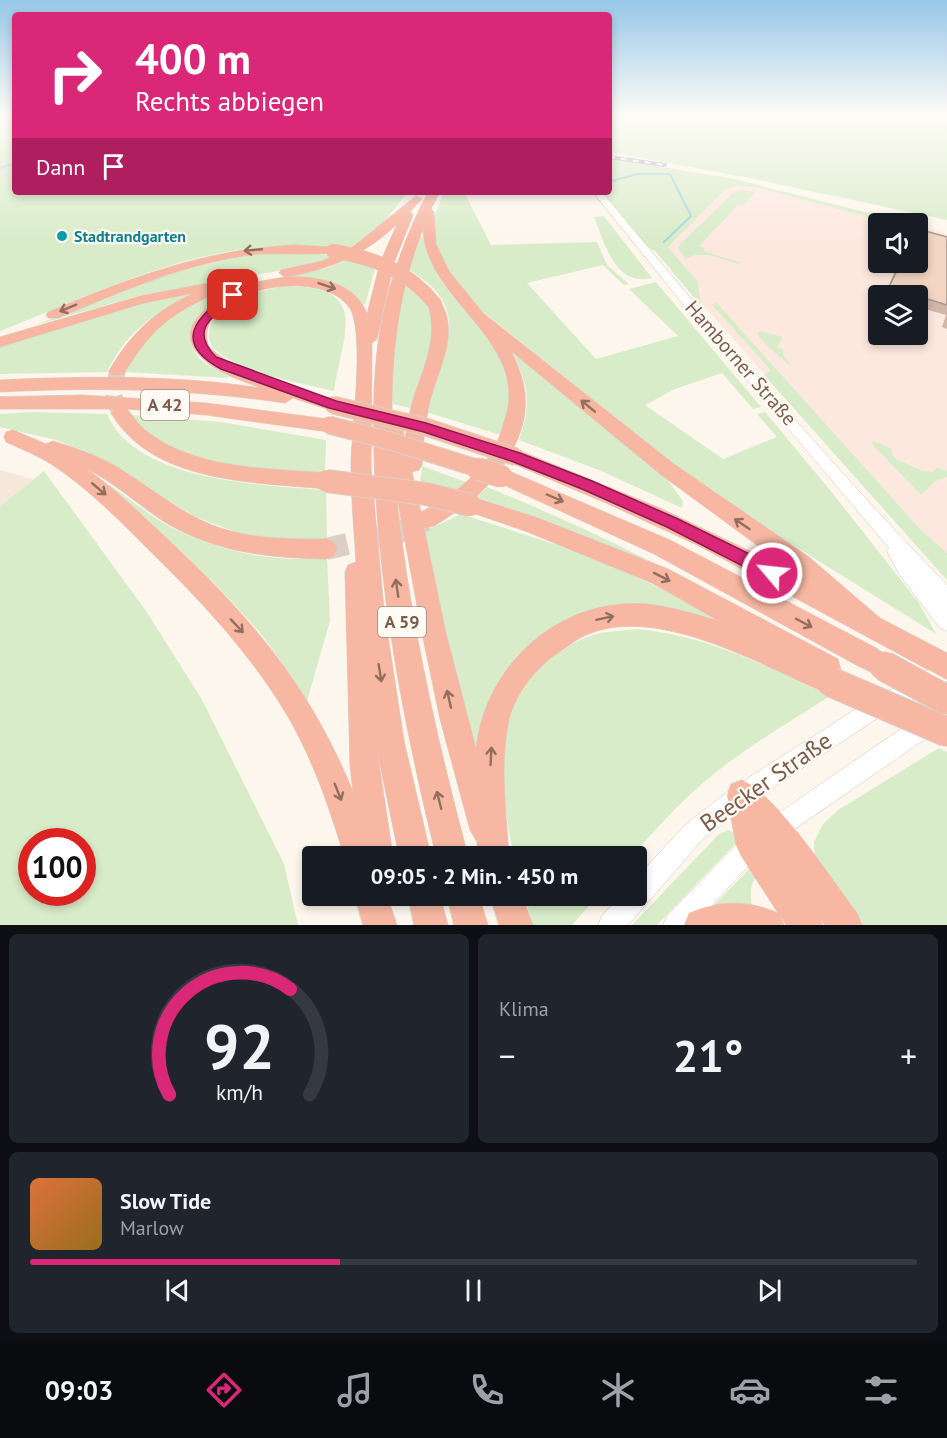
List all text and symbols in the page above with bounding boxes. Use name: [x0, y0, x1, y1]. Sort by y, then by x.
text: 400 m: [135, 31, 251, 86]
icon: right: [36, 36, 114, 114]
text: Rechts abbiegen: [135, 84, 324, 118]
icon: arrive: [97, 150, 130, 183]
text: Dann: [36, 153, 85, 181]
map controls: [868, 213, 928, 345]
button: sound: [868, 213, 928, 273]
place label: Stadtrandgarten: [74, 226, 186, 246]
marker: Stadtrandgarten: [55, 229, 69, 243]
one-way arrow: [244, 245, 264, 256]
pin: [207, 269, 258, 320]
icon: arrive: [216, 278, 249, 311]
one-way arrow: [317, 282, 336, 293]
button: layers: [868, 285, 928, 345]
street label: Hamborner Straße: [680, 295, 802, 431]
one-way arrow: [59, 303, 78, 314]
road number: A 42: [141, 390, 189, 420]
one-way arrow: [580, 399, 596, 412]
one-way arrow: [91, 482, 106, 496]
one-way arrow: [545, 493, 564, 504]
one-way arrow: [734, 518, 751, 531]
position arrow: [740, 541, 804, 605]
one-way arrow: [653, 572, 671, 584]
one-way arrow: [391, 578, 402, 598]
road number: A 59: [378, 607, 426, 637]
one-way arrow: [595, 611, 614, 623]
one-way arrow: [795, 617, 812, 629]
one-way arrow: [230, 618, 244, 633]
one-way arrow: [374, 663, 385, 682]
one-way arrow: [443, 690, 455, 709]
street label: Beecker Straße: [694, 725, 838, 838]
one-way arrow: [485, 747, 496, 767]
one-way arrow: [333, 782, 344, 800]
one-way arrow: [432, 790, 444, 809]
speed limit sign: 100: [18, 828, 96, 906]
text: 09:05 · 2 Min. · 450 m: [371, 862, 578, 890]
text: Klima: [499, 996, 549, 1022]
text: 92: [204, 1005, 274, 1086]
text: 21°: [673, 1026, 743, 1084]
text: −: [499, 1034, 516, 1077]
text: +: [900, 1034, 917, 1077]
text: km/h: [215, 1079, 262, 1107]
text: Slow Tide: [120, 1187, 211, 1215]
text: Marlow: [120, 1215, 184, 1241]
icon: previous: [161, 1274, 194, 1307]
icon: pause: [457, 1274, 490, 1307]
icon: next: [753, 1274, 786, 1307]
icon: directions: [203, 1369, 245, 1411]
icon: music: [334, 1369, 376, 1411]
icon: phone: [466, 1369, 508, 1411]
icon: climate: [597, 1369, 639, 1411]
icon: car: [729, 1369, 771, 1411]
icon: filters: [860, 1369, 902, 1411]
text: 09:03: [45, 1373, 113, 1407]

